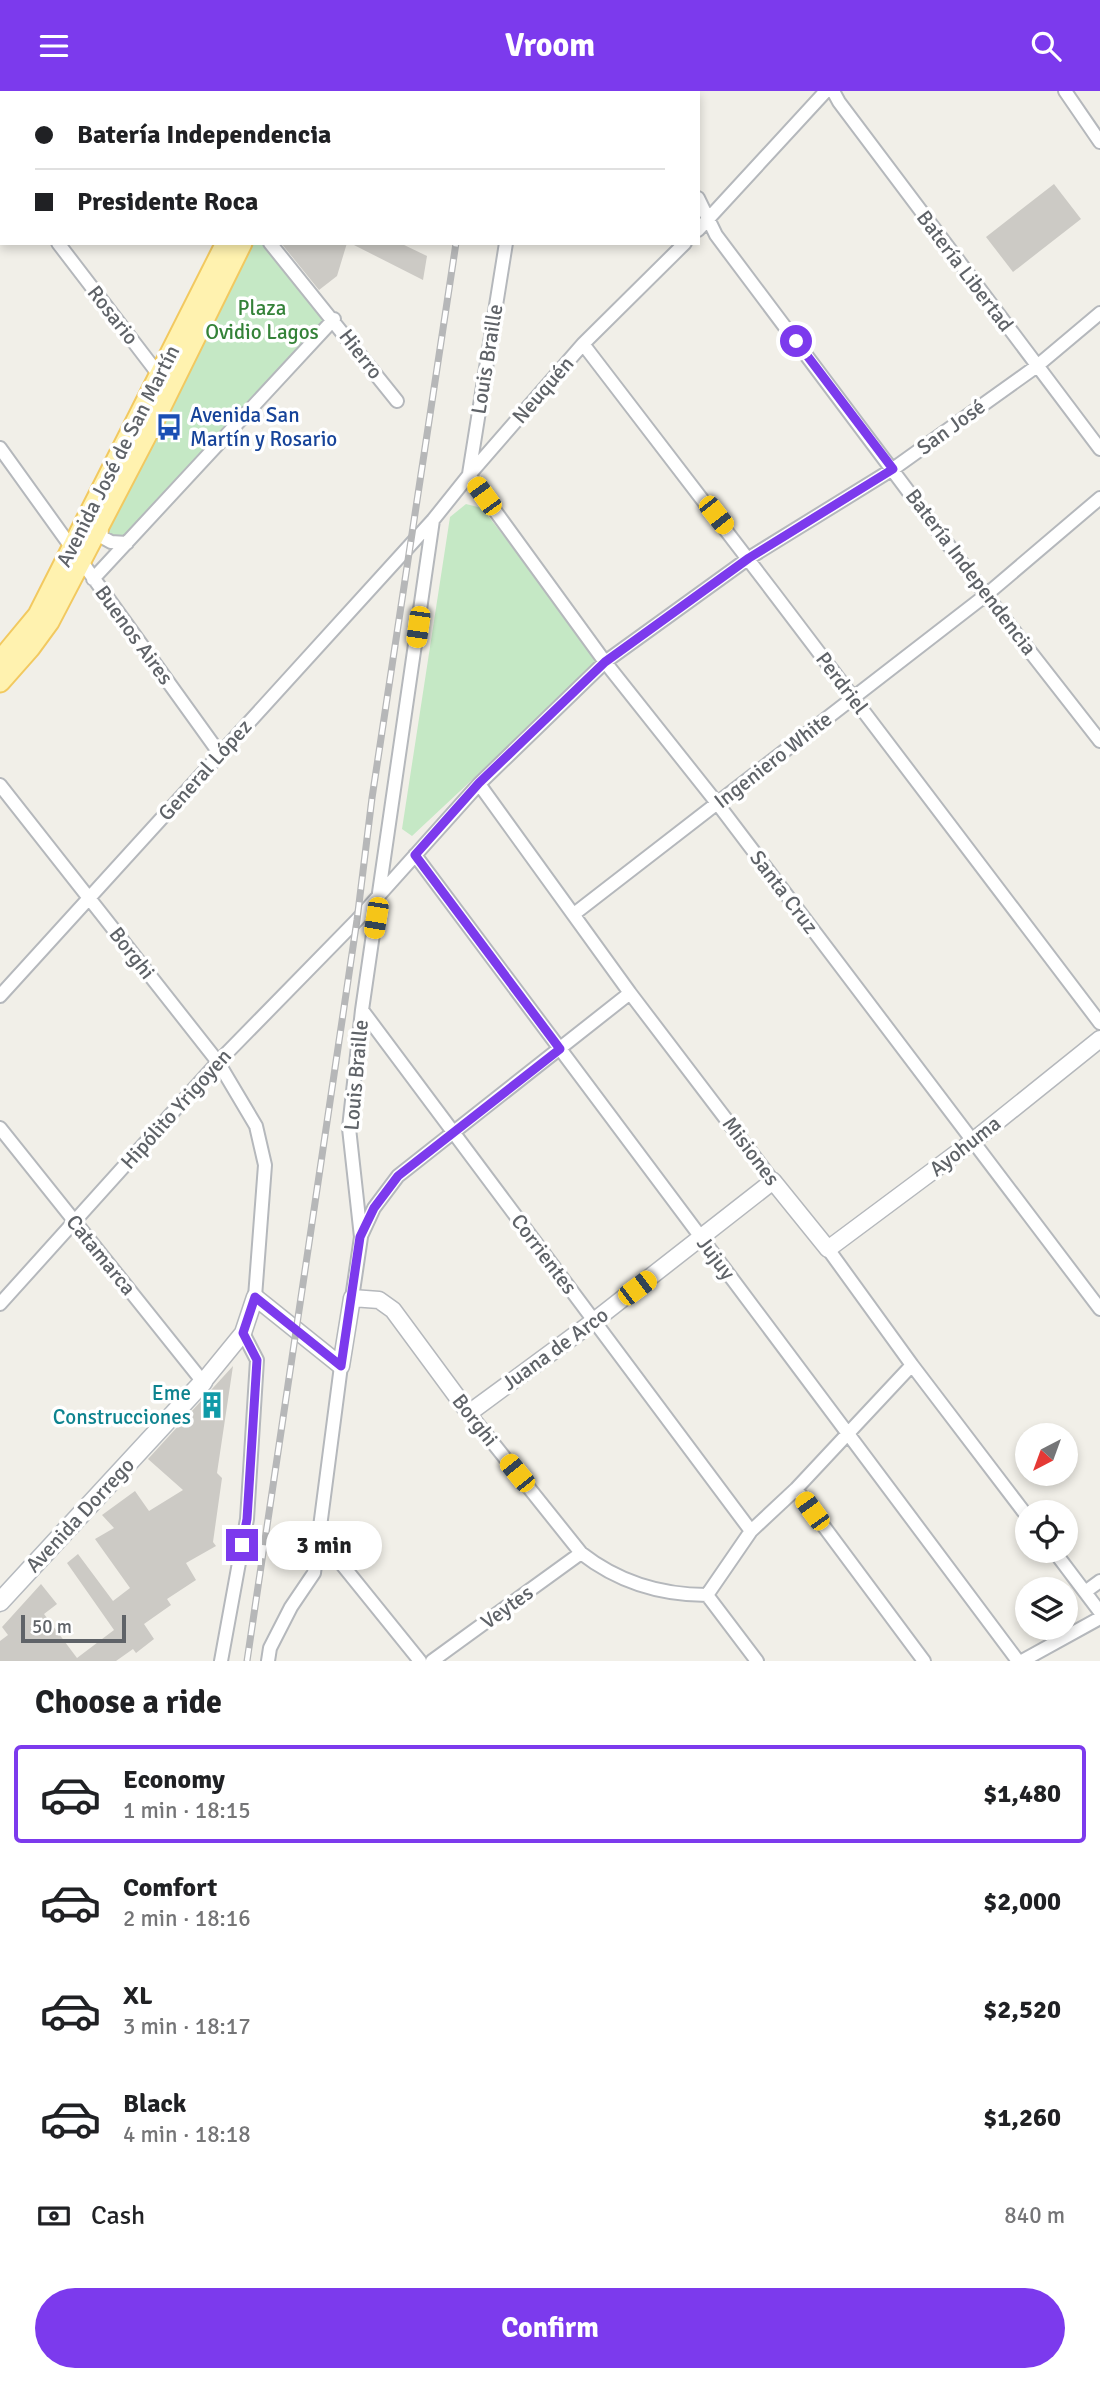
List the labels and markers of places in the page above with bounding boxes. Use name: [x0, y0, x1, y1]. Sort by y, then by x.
place label: Avenida San Martín y Rosario: [190, 402, 337, 452]
bus stop icon: Avenida San Martín y Rosario: [154, 412, 184, 442]
place label: Eme Construcciones: [53, 1380, 191, 1430]
building icon: Eme Construcciones: [197, 1390, 227, 1420]

